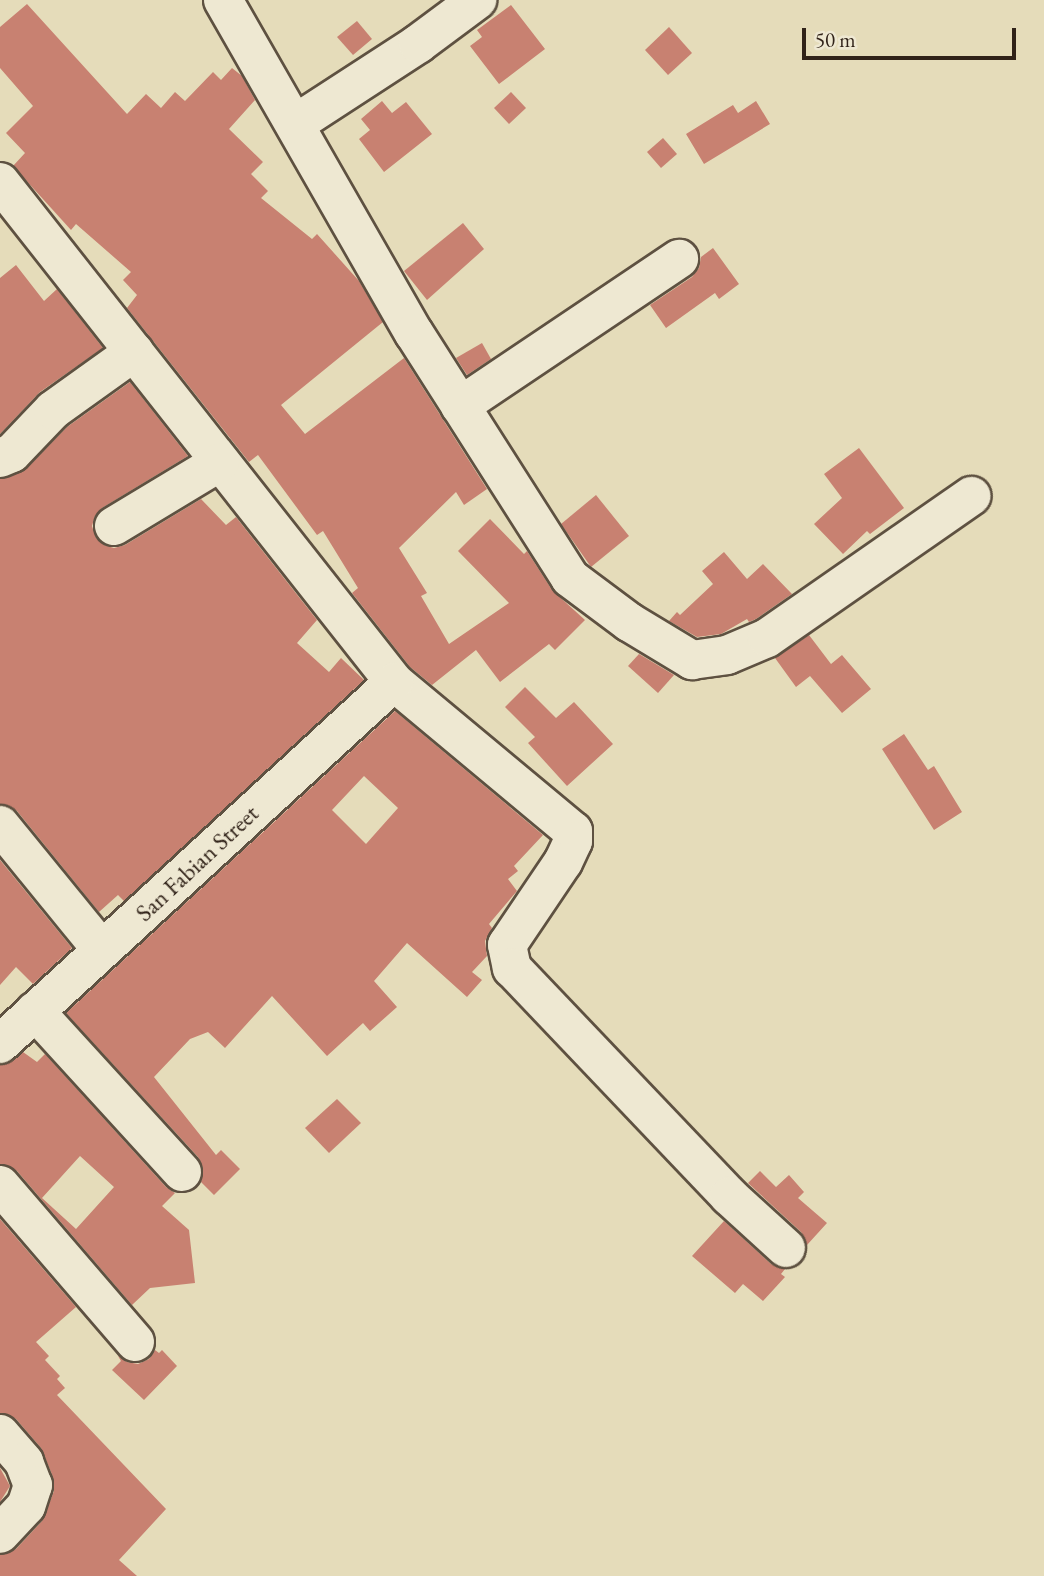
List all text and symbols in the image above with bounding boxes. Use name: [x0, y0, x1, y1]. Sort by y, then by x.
scale bar: [806, 14, 1020, 58]
text: 50 m: [815, 26, 856, 53]
street label: San Fabian Street: [130, 799, 264, 927]

